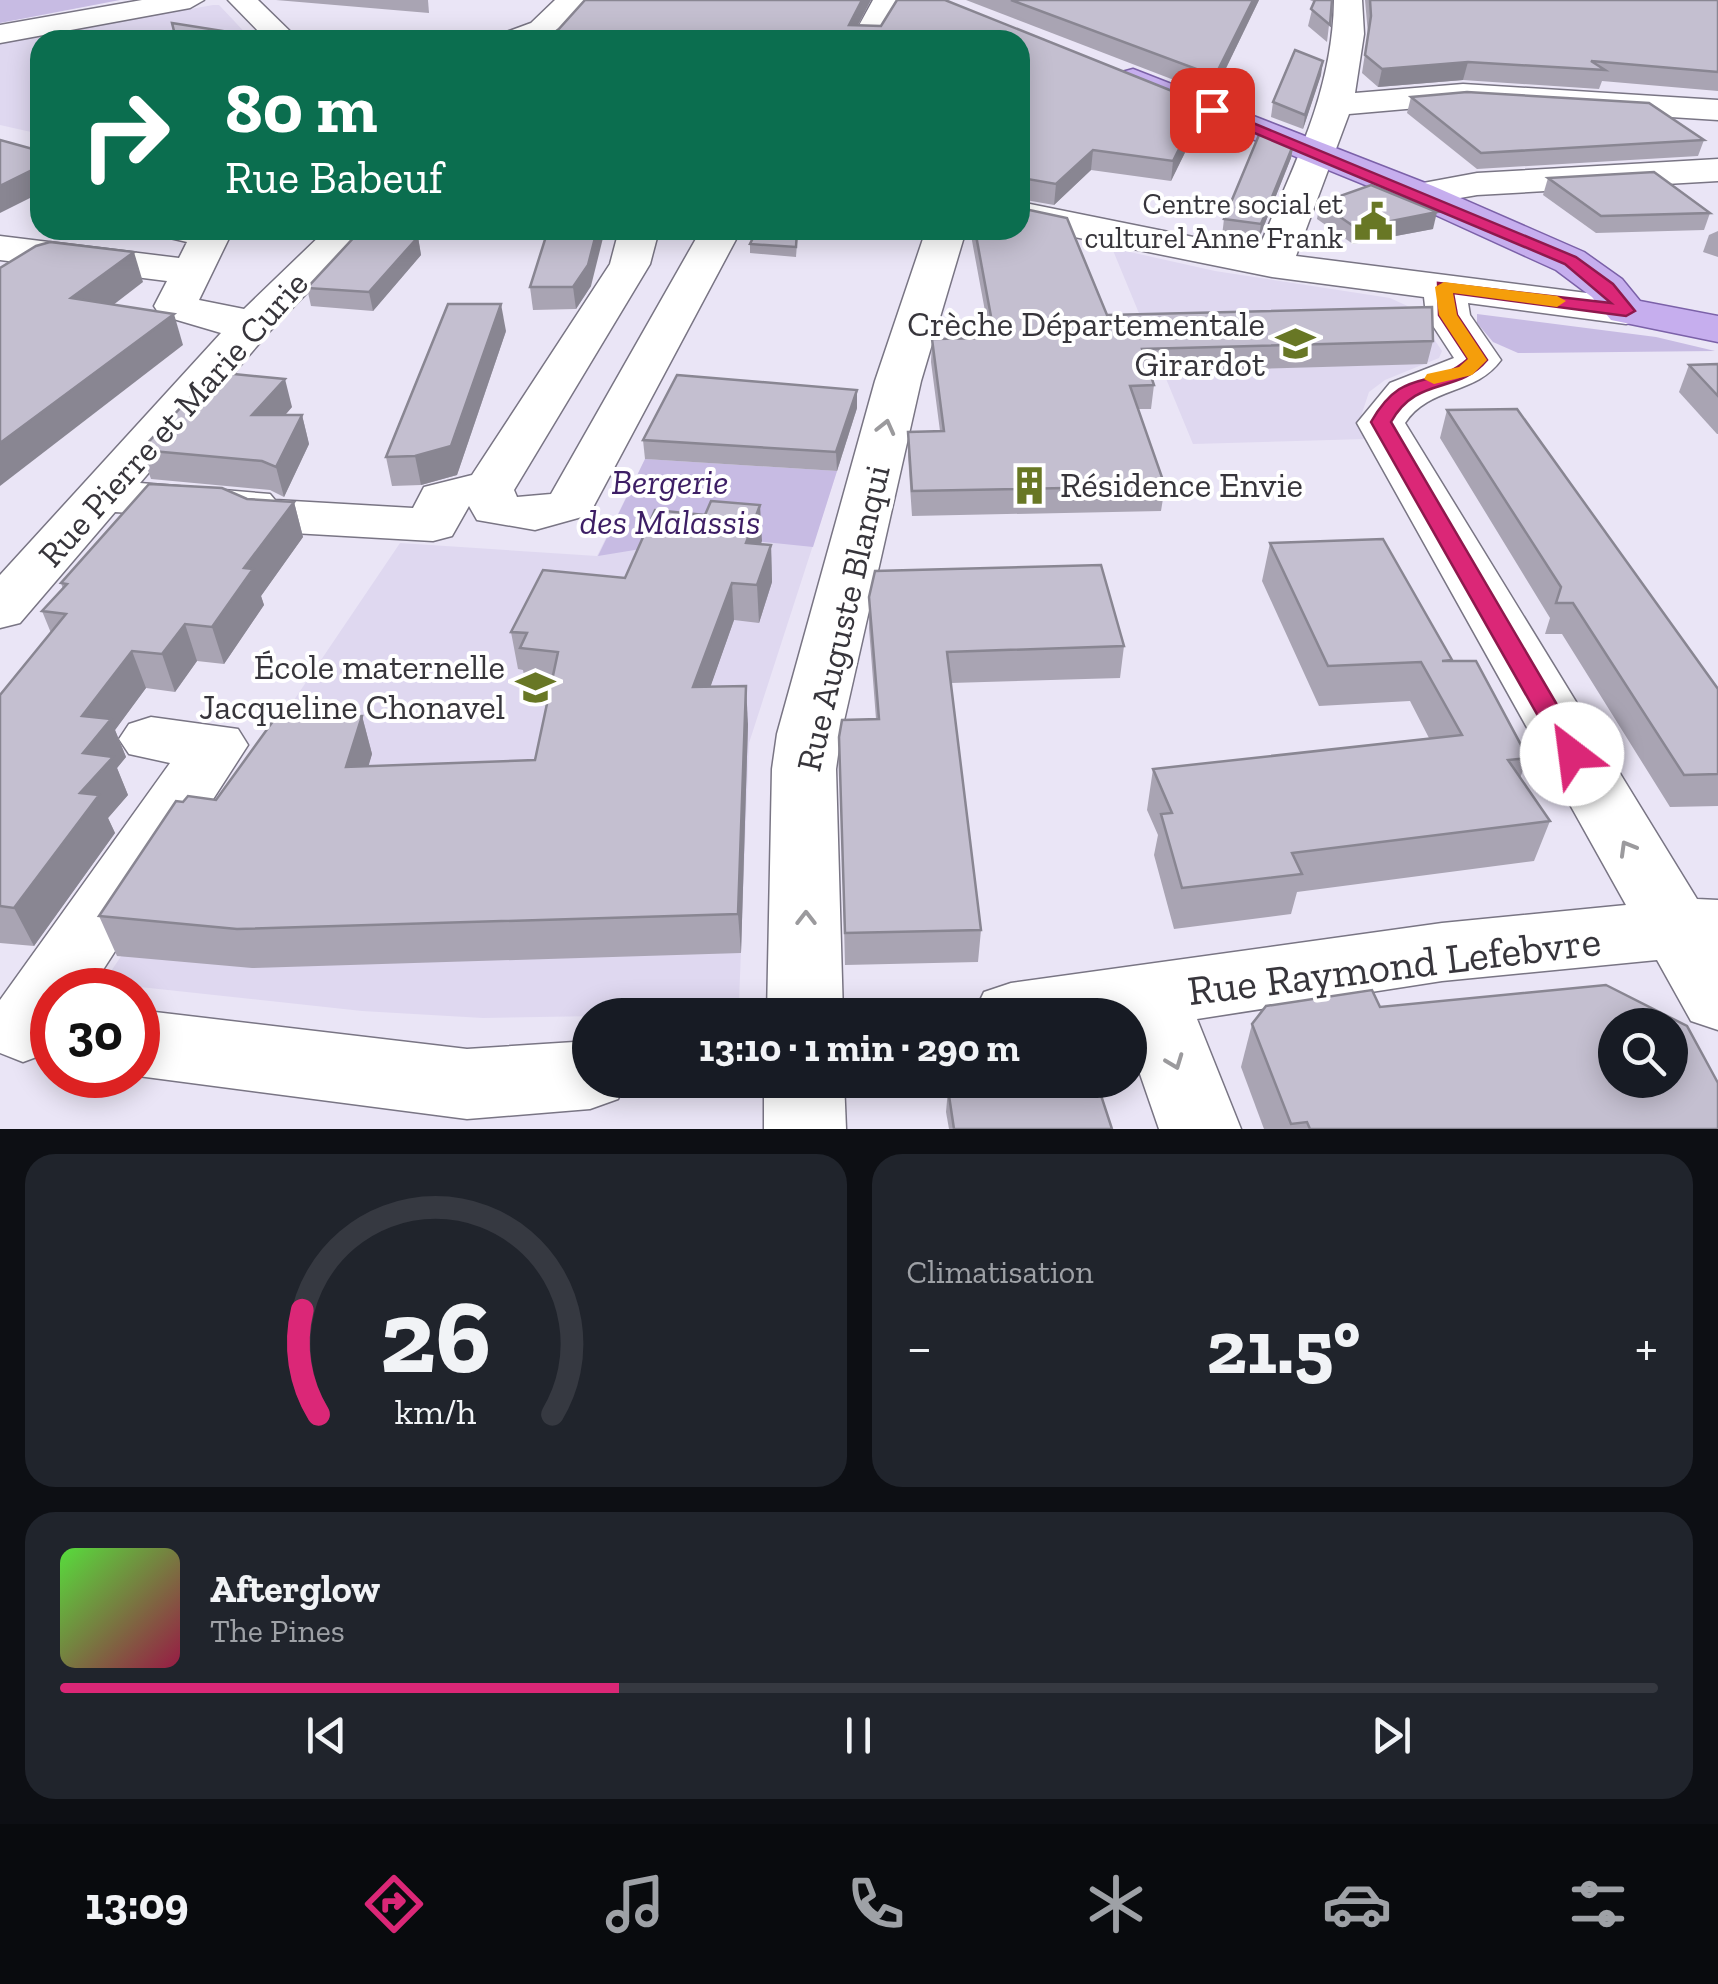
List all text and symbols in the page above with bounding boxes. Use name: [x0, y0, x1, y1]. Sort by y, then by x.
text: 80 m: [225, 66, 377, 150]
pin: [1170, 68, 1255, 153]
icon: right: [60, 70, 190, 200]
icon: arrive: [1185, 83, 1240, 138]
text: Rue Babeuf: [225, 151, 443, 205]
place label: Centre social et culturel Anne Frank: [1084, 186, 1343, 256]
public building icon: Centre social et culturel Anne Frank: [1352, 200, 1394, 242]
street label: Rue Pierre et Marie Curie: [29, 263, 317, 575]
place label: Crèche Départementale Girardot: [907, 303, 1265, 385]
school or university icon: Crèche Départementale Girardot: [1274, 323, 1316, 365]
one-way arrow: [874, 419, 895, 436]
park label: Bergerie des Malassis: [579, 461, 761, 543]
street label: Rue Auguste Blanqui: [787, 461, 899, 775]
building icon: Résidence Envie: [1009, 464, 1051, 506]
place label: Résidence Envie: [1060, 464, 1303, 506]
place label: École maternelle Jacqueline Chonavel: [199, 646, 505, 728]
school or university icon: École maternelle Jacqueline Chonavel: [514, 666, 556, 708]
position arrow: [1520, 702, 1624, 806]
one-way arrow: [1620, 841, 1639, 859]
one-way arrow: [795, 909, 817, 924]
street label: Rue Raymond Lefebvre: [1185, 915, 1604, 1016]
speed limit sign: 30: [30, 968, 160, 1098]
map controls: [1598, 1008, 1688, 1098]
button: search: [1598, 1008, 1688, 1098]
text: 13:10 · 1 min · 290 m: [699, 1025, 1020, 1071]
one-way arrow: [1163, 1052, 1184, 1069]
text: Climatisation: [907, 1253, 1094, 1291]
text: 26: [380, 1274, 492, 1399]
text: 21.5°: [1207, 1302, 1361, 1392]
text: −: [907, 1314, 932, 1380]
text: +: [1635, 1314, 1658, 1380]
text: km/h: [395, 1390, 477, 1433]
text: Afterglow: [210, 1566, 380, 1612]
text: The Pines: [210, 1612, 345, 1650]
icon: previous: [299, 1708, 354, 1763]
icon: pause: [831, 1708, 886, 1763]
icon: next: [1364, 1708, 1419, 1763]
icon: directions: [359, 1869, 429, 1939]
icon: music: [600, 1869, 670, 1939]
icon: phone: [841, 1869, 911, 1939]
icon: climate: [1081, 1869, 1151, 1939]
icon: car: [1322, 1869, 1392, 1939]
icon: filters: [1563, 1869, 1633, 1939]
text: 13:09: [85, 1877, 189, 1931]

